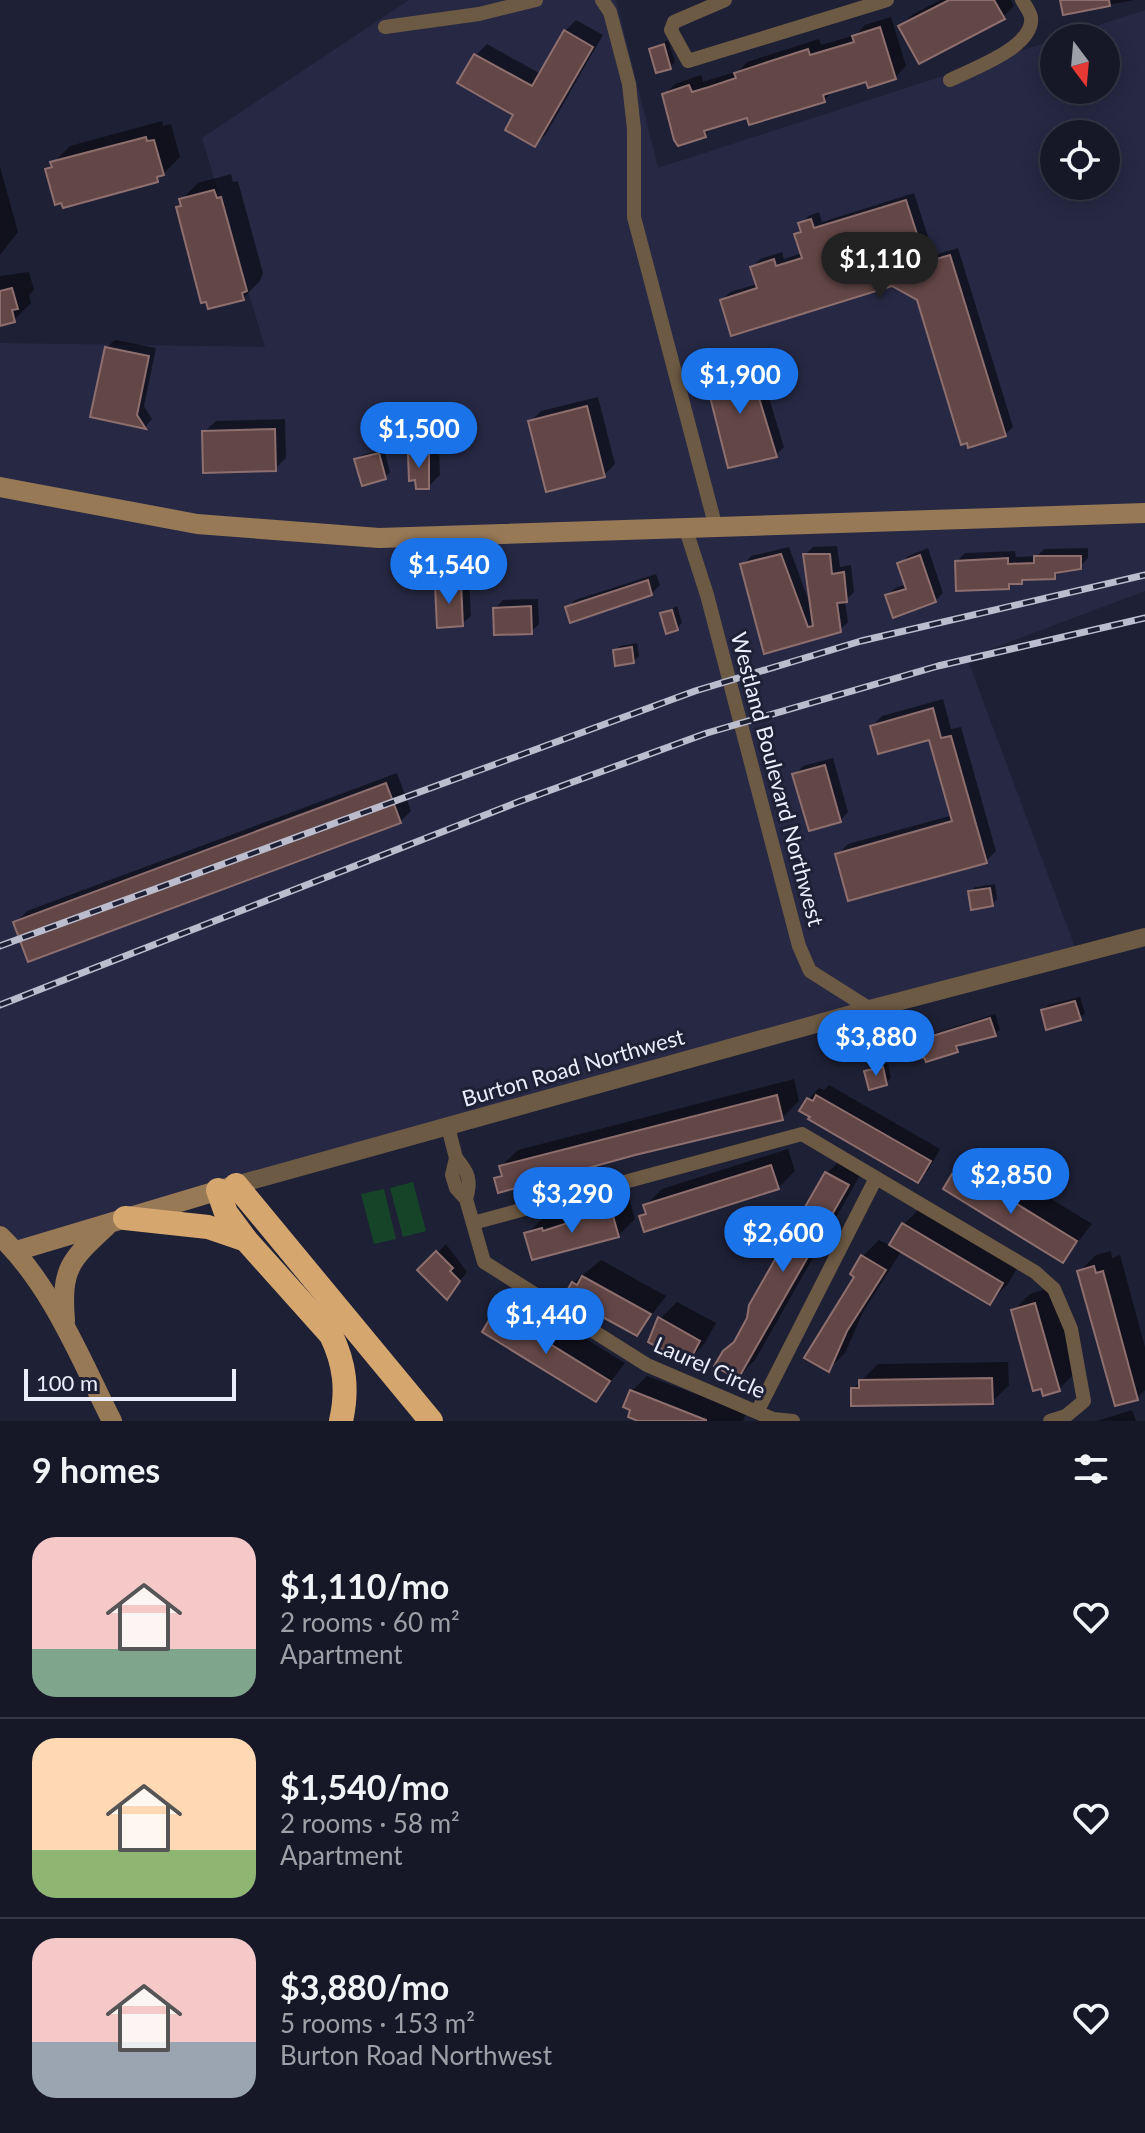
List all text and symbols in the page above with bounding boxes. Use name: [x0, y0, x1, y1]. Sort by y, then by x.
north arrow: [1040, 24, 1120, 104]
map controls: [1040, 24, 1120, 200]
button: locate: [1040, 120, 1120, 200]
pin: $1,110: [815, 232, 945, 300]
text: $1,110: [839, 242, 921, 274]
pin: $1,900: [675, 348, 805, 416]
text: $1,900: [699, 358, 781, 390]
pin: $1,500: [354, 402, 484, 470]
text: $1,500: [378, 412, 460, 444]
pin: $1,540: [384, 538, 514, 606]
text: $1,540: [408, 548, 490, 580]
street label: Westland Boulevard Northwest: [726, 629, 830, 929]
pin: $3,880: [811, 1010, 941, 1078]
text: $3,880: [835, 1020, 917, 1052]
street label: Burton Road Northwest: [459, 1022, 687, 1112]
pin: $2,850: [946, 1148, 1076, 1216]
text: $2,850: [970, 1158, 1052, 1190]
pin: $3,290: [507, 1167, 637, 1235]
text: $3,290: [531, 1177, 613, 1209]
pin: $2,600: [718, 1206, 848, 1274]
text: $2,600: [742, 1216, 824, 1248]
pin: $1,440: [481, 1288, 611, 1356]
text: $1,440: [505, 1298, 587, 1330]
street label: Laurel Circle: [650, 1330, 770, 1404]
scale bar: [24, 1365, 236, 1401]
text: 100 m: [36, 1369, 98, 1396]
icon: filters: [1069, 1447, 1113, 1491]
text: 9 homes: [32, 1449, 160, 1490]
text: $1,110/mo: [280, 1565, 449, 1606]
icon: home: [96, 1569, 192, 1665]
icon: heart: [1069, 1595, 1113, 1639]
text: 2 rooms · 60 m²: [280, 1606, 460, 1638]
text: Apartment: [280, 1638, 403, 1670]
text: $1,540/mo: [280, 1766, 449, 1807]
icon: home: [96, 1770, 192, 1866]
icon: heart: [1069, 1796, 1113, 1840]
text: 2 rooms · 58 m²: [280, 1807, 460, 1839]
text: Apartment: [280, 1839, 403, 1871]
text: $3,880/mo: [280, 1966, 449, 2007]
icon: home: [96, 1970, 192, 2066]
icon: heart: [1069, 1996, 1113, 2040]
text: 5 rooms · 153 m²: [280, 2007, 475, 2039]
text: Burton Road Northwest: [280, 2039, 552, 2071]

